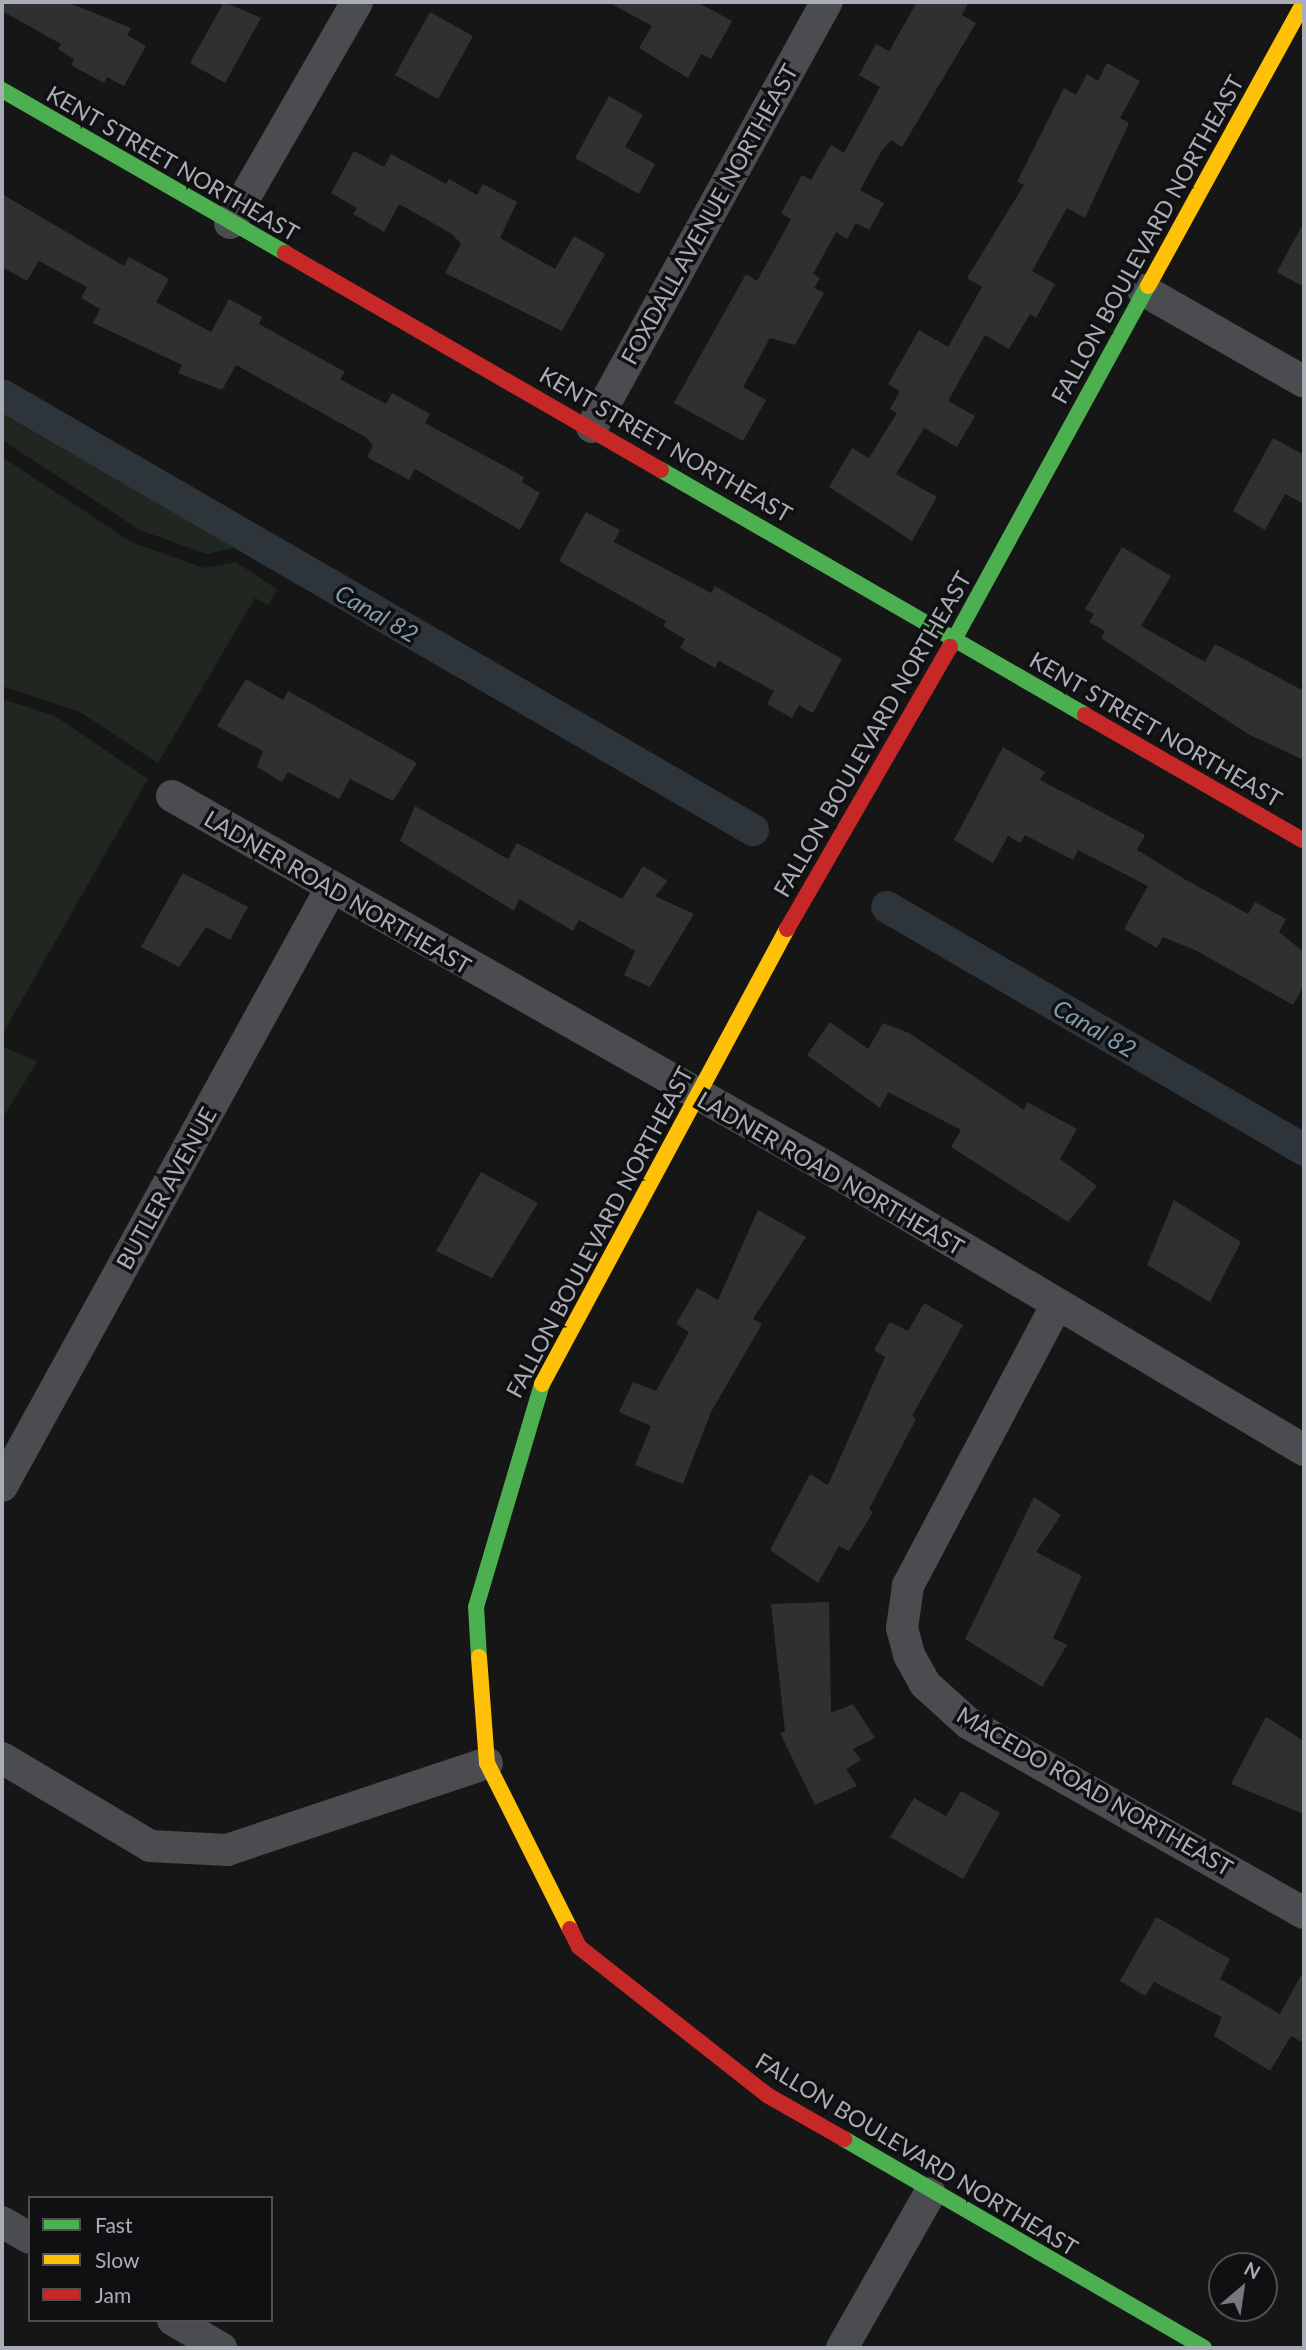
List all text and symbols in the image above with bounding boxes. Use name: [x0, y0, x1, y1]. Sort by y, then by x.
street label: FOXDALL AVENUE NORTHEAST: [614, 58, 804, 370]
street label: FALLON BOULEVARD NORTHEAST: [1045, 70, 1249, 408]
street label: KENT STREET NORTHEAST: [41, 79, 305, 247]
street label: KENT STREET NORTHEAST: [534, 360, 798, 528]
street label: FALLON BOULEVARD NORTHEAST: [767, 567, 977, 901]
water label: Canal 82: [330, 578, 424, 648]
street label: KENT STREET NORTHEAST: [1024, 645, 1288, 813]
street label: LADNER ROAD NORTHEAST: [200, 804, 476, 980]
water label: Canal 82: [1048, 993, 1142, 1063]
street label: FALLON BOULEVARD NORTHEAST: [500, 1062, 698, 1402]
street label: LADNER ROAD NORTHEAST: [693, 1085, 969, 1261]
street label: BUTLER AVENUE: [110, 1102, 222, 1274]
street label: MACEDO ROAD NORTHEAST: [952, 1701, 1238, 1881]
street label: FALLON BOULEVARD NORTHEAST: [751, 2047, 1083, 2261]
legend: [28, 2196, 273, 2322]
text: Fast: [95, 2212, 132, 2237]
text: Slow: [95, 2247, 139, 2272]
north arrow: [1208, 2252, 1278, 2322]
text: N: [1240, 2256, 1264, 2284]
text: Jam: [95, 2282, 131, 2307]

